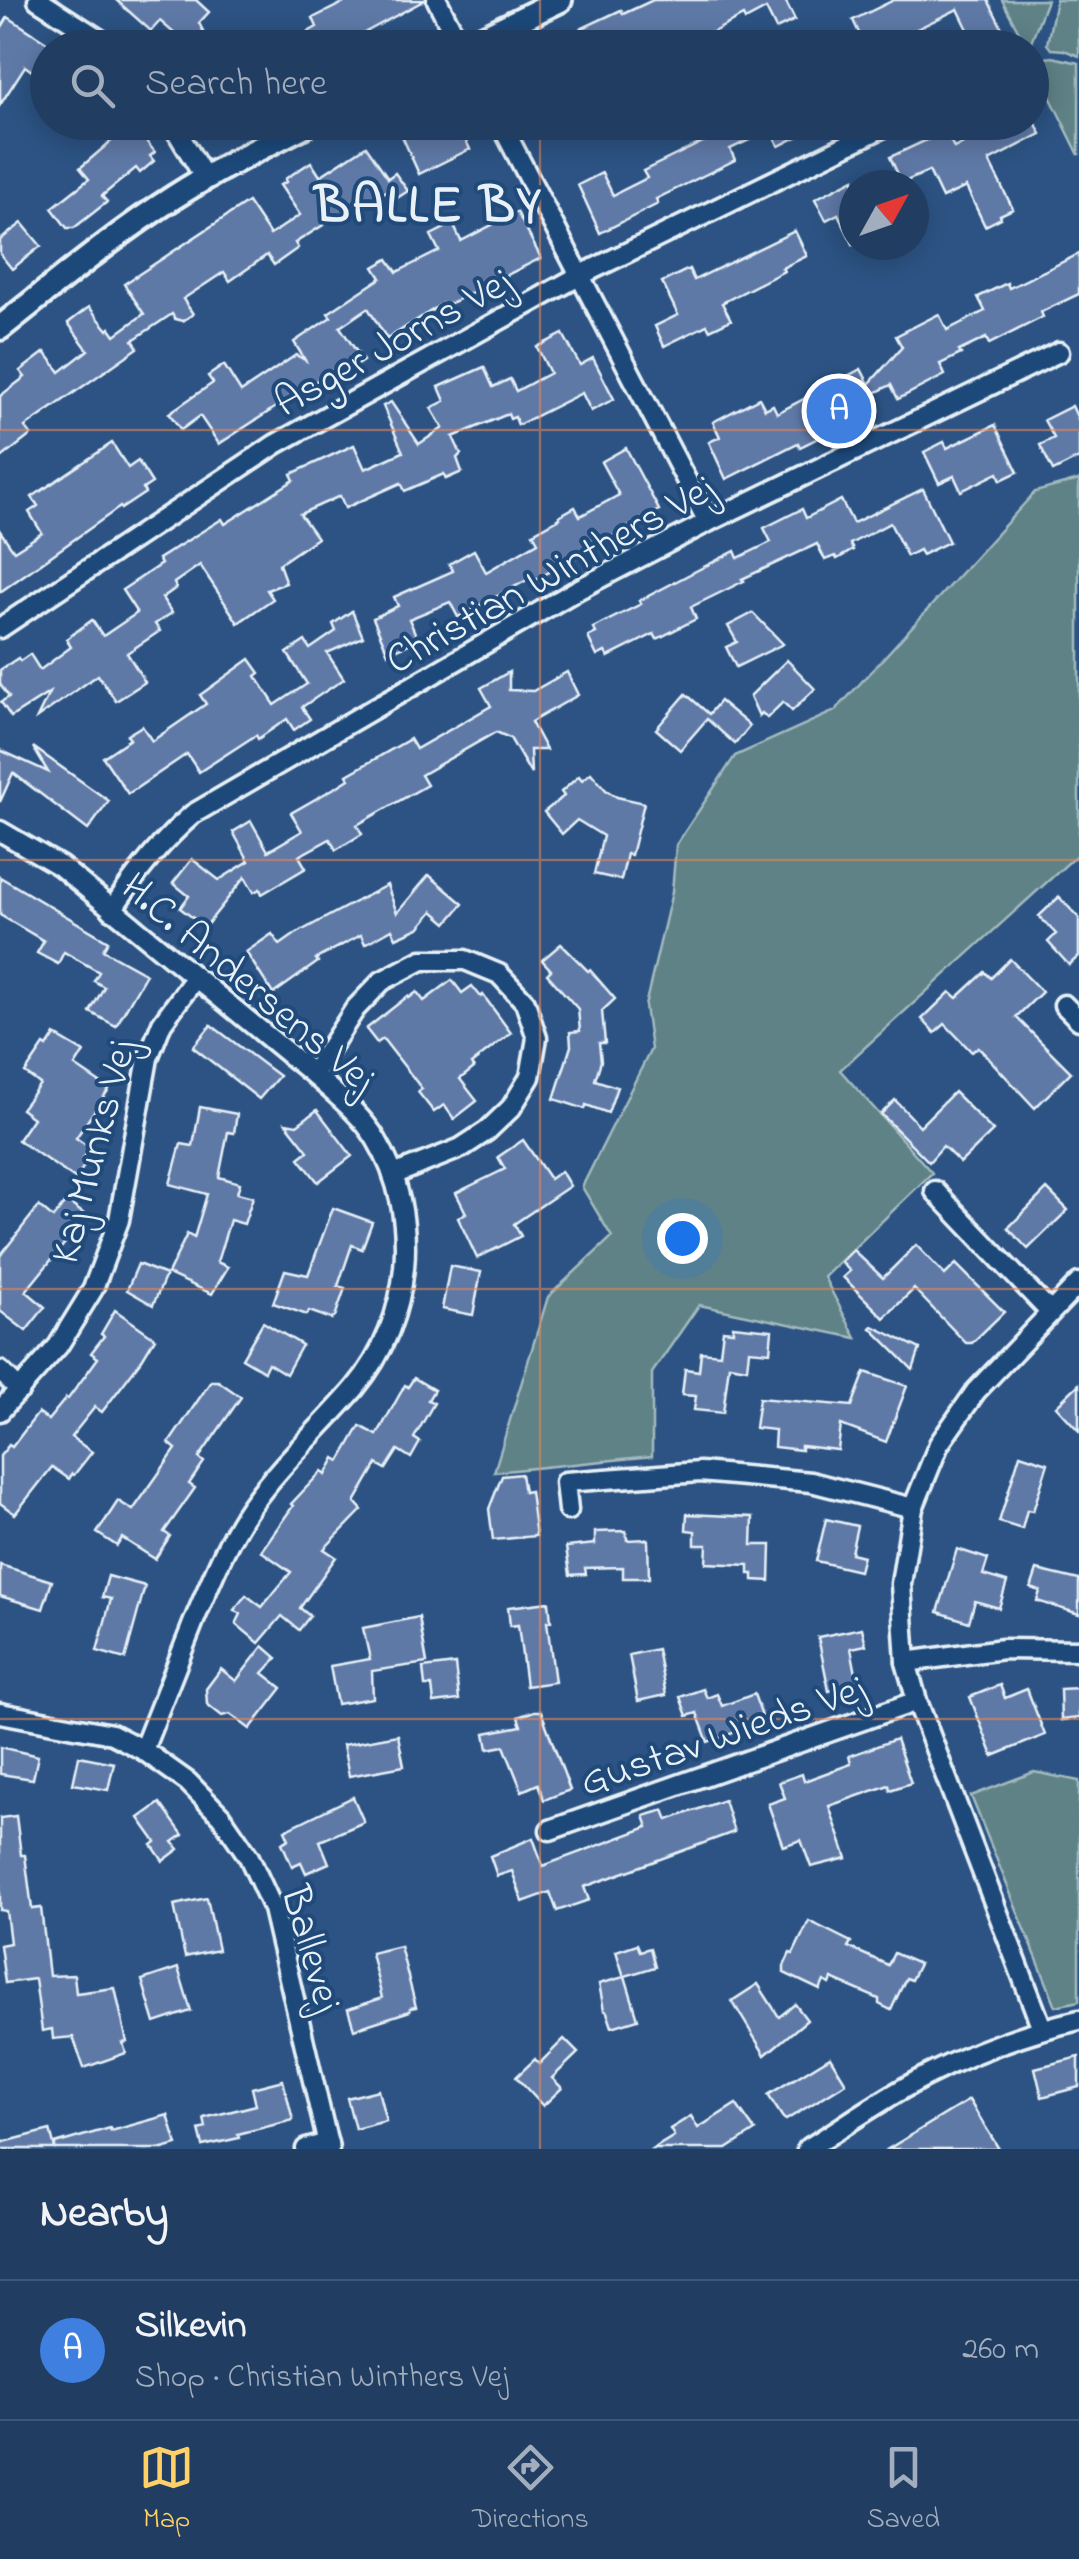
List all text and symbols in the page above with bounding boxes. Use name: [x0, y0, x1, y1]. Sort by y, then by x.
search box: [30, 30, 1049, 140]
text: Search here: [145, 57, 327, 113]
icon: search: [65, 58, 120, 113]
north arrow: [839, 170, 929, 260]
district label: BALLE BY: [313, 171, 543, 246]
street label: Asger Jorns Vej: [264, 253, 526, 434]
pin: A: [806, 374, 872, 448]
street label: Christian Winthers Vej: [375, 459, 728, 692]
street label: H.C. Andersens Vej: [106, 859, 389, 1111]
street label: Kaj Munks Vej: [36, 1032, 155, 1271]
your location: [657, 1213, 708, 1264]
street label: Gustav Wieds Vej: [572, 1659, 876, 1815]
street label: Ballevej: [262, 1878, 357, 2021]
text: Nearby: [40, 2184, 168, 2245]
text: Silkevin: [135, 2299, 247, 2355]
text: A: [63, 2327, 82, 2374]
text: 260 m: [962, 2327, 1039, 2374]
text: Shop · Christian Winthers Vej: [135, 2355, 508, 2402]
tab: Map: [139, 2440, 194, 2541]
tab: Directions: [472, 2440, 589, 2541]
tab: Saved: [867, 2440, 940, 2541]

